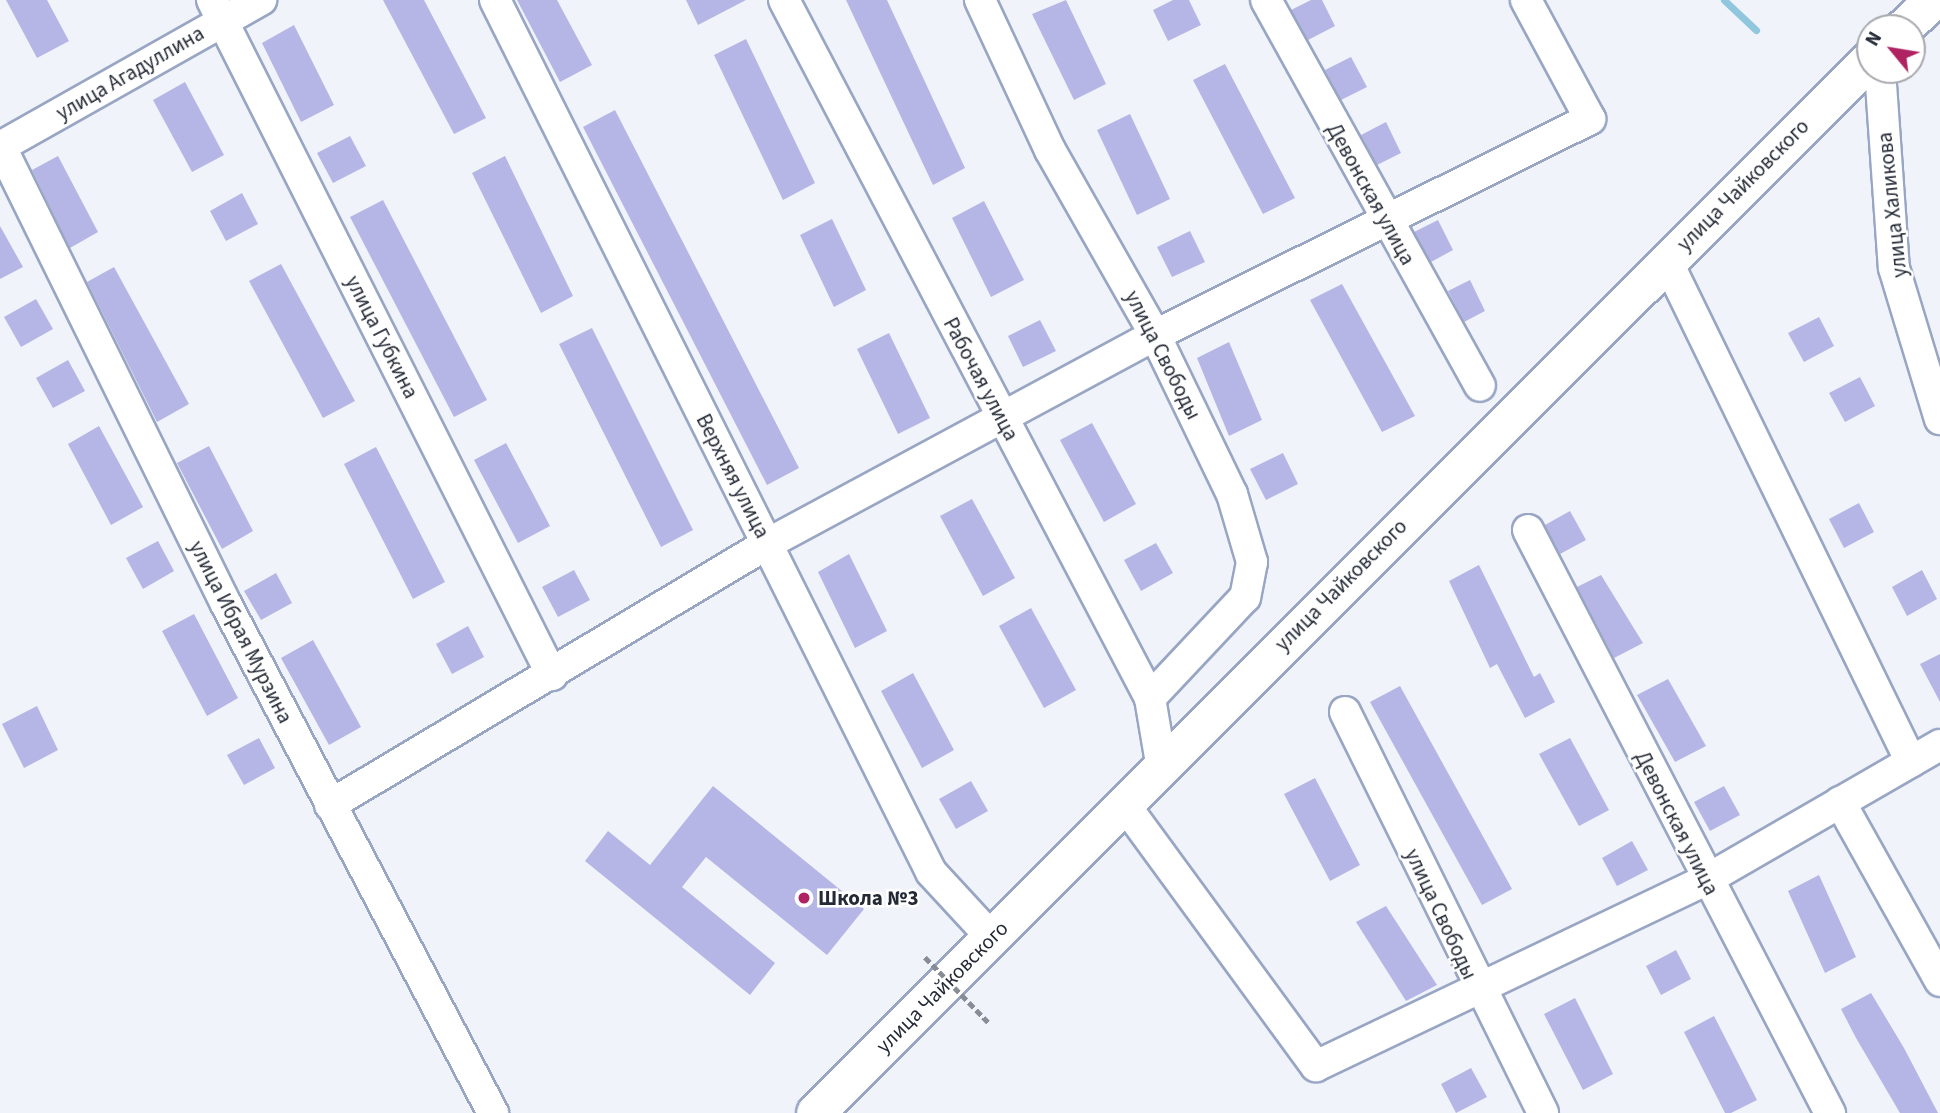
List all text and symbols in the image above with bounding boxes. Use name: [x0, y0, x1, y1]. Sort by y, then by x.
north arrow: [1856, 14, 1926, 84]
street label: улица Агадуллина: [52, 20, 208, 126]
text: N: [1859, 27, 1889, 51]
street label: улица Чайковского: [1672, 114, 1814, 256]
street label: Девонская улица: [1322, 119, 1420, 269]
street label: улица Халикова: [1872, 131, 1912, 279]
street label: улица Губкина: [340, 271, 424, 403]
street label: улица Свободы: [1120, 286, 1206, 424]
street label: Рабочая улица: [938, 313, 1024, 445]
street label: Верхняя улица: [691, 410, 775, 542]
street label: улица Чайковского: [1270, 514, 1412, 656]
street label: улица Ибрая Мурзина: [184, 536, 298, 728]
street label: Девонская улица: [1630, 747, 1724, 899]
street label: улица Свободы: [1400, 845, 1482, 983]
place label: Школа №3: [818, 885, 918, 911]
marker: Школа №3: [796, 890, 812, 906]
street label: улица Чайковского: [871, 916, 1013, 1058]

